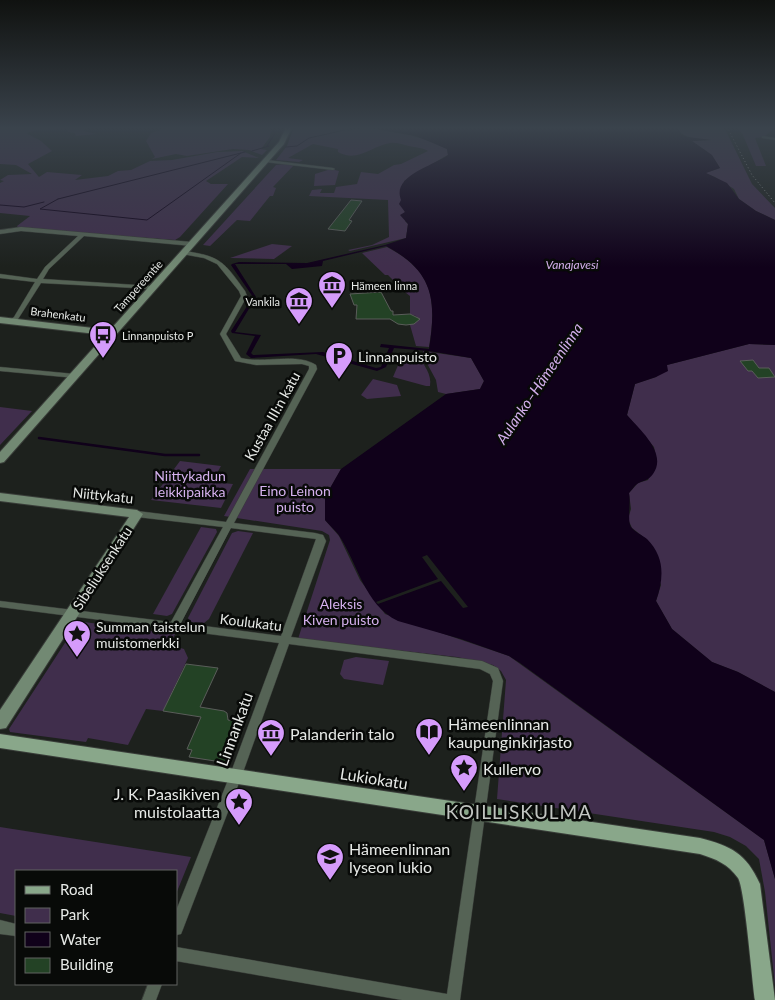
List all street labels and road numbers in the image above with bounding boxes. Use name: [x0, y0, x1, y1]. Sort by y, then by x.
street label: Tampereentie: [111, 257, 165, 315]
street label: Brahenkatu: [30, 304, 86, 324]
street label: Kustaa III:n katu: [241, 369, 303, 463]
street label: Niittykatu: [72, 483, 134, 507]
street label: Sibeliuksenkatu: [69, 523, 135, 613]
street label: Koulukatu: [219, 610, 283, 634]
street label: Linnankatu: [212, 689, 256, 769]
street label: Lukiokatu: [339, 763, 409, 793]

